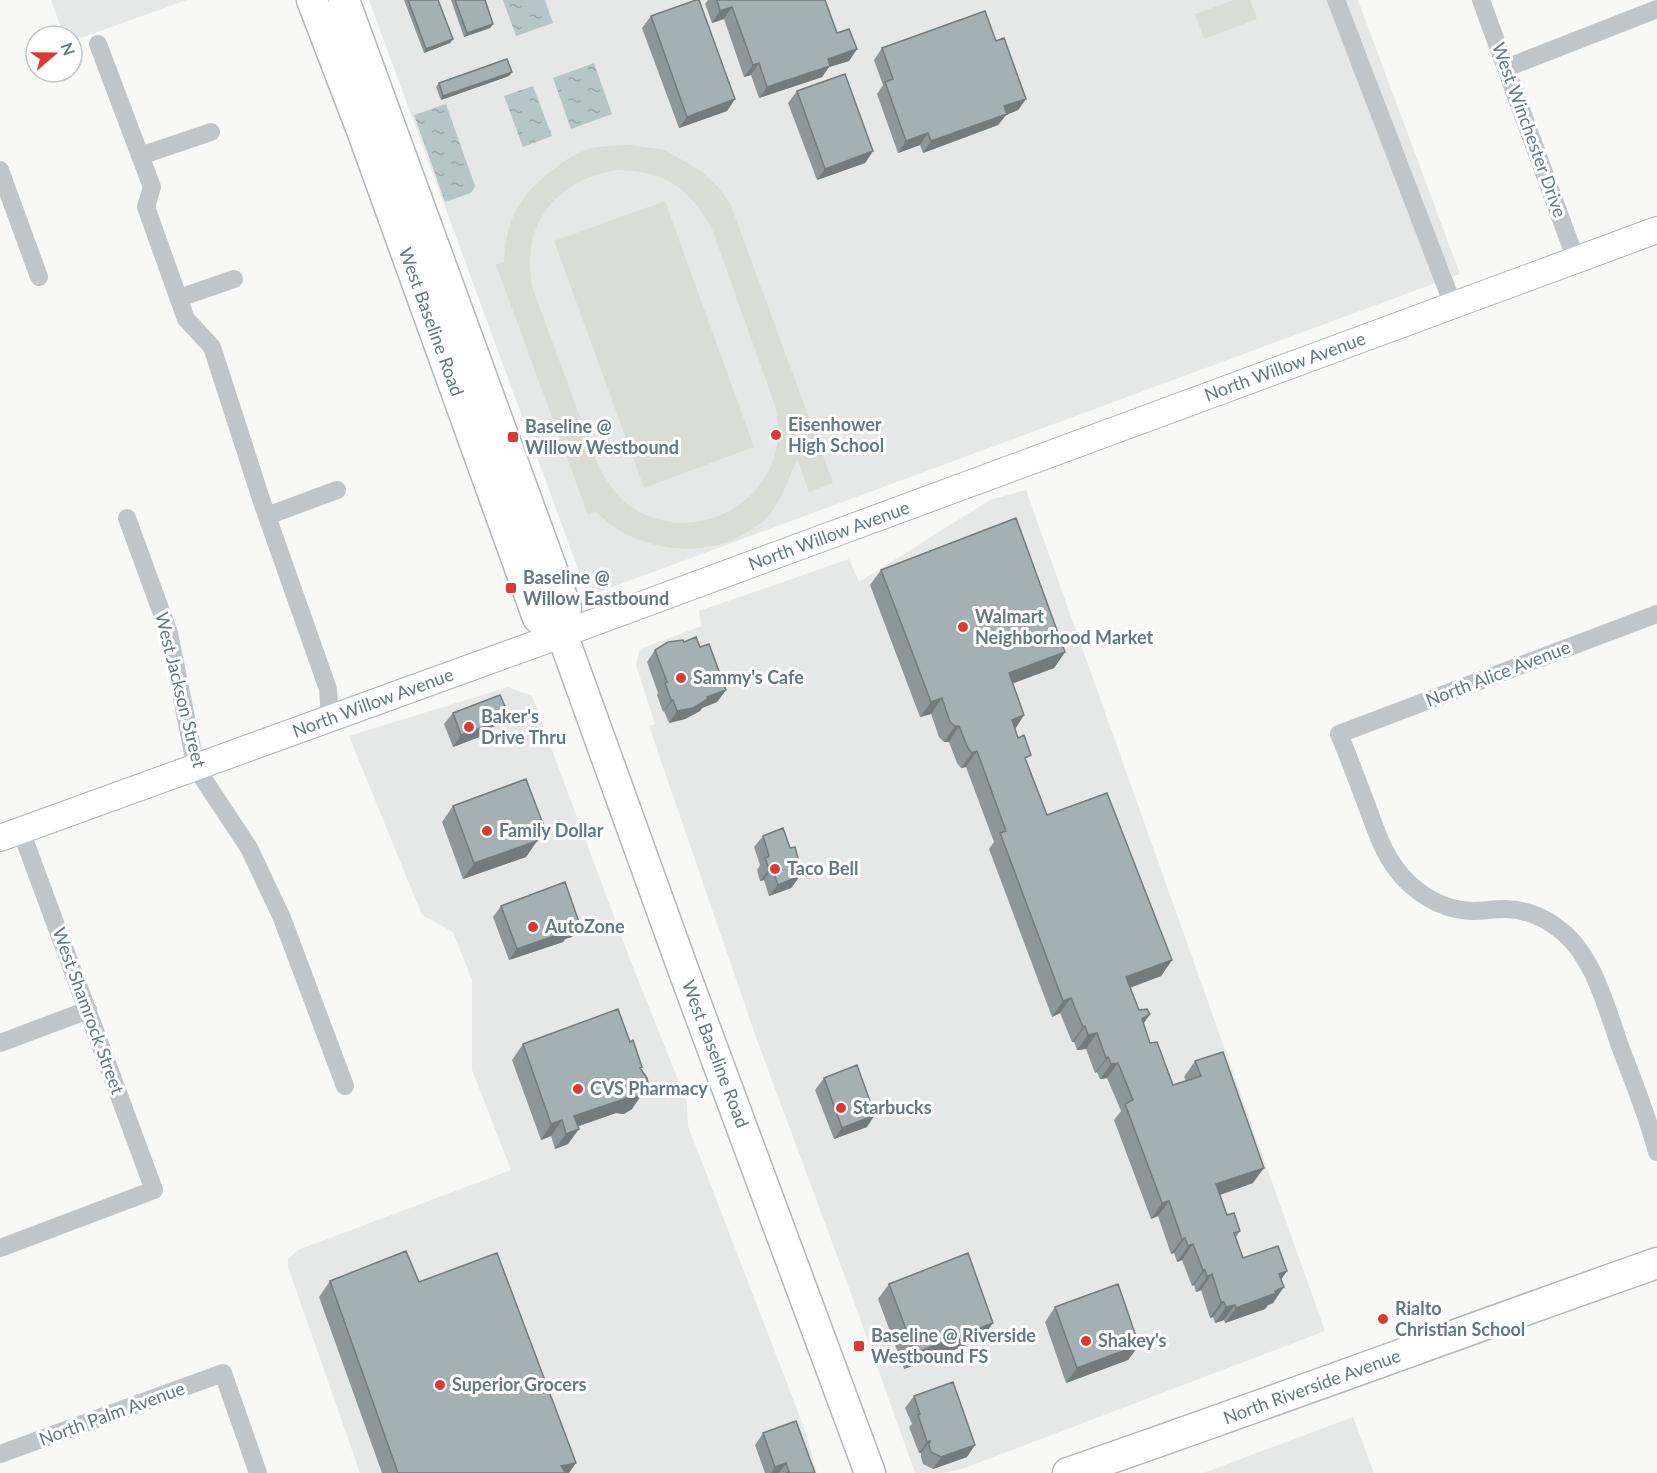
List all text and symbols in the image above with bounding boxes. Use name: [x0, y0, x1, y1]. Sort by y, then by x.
north arrow: [24, 24, 84, 84]
street label: West Winchester Drive: [1488, 39, 1572, 220]
text: N: [58, 40, 80, 58]
street label: West Baseline Road: [395, 244, 469, 399]
street label: North Willow Avenue: [1201, 327, 1368, 405]
place label: Eisenhower High School: [788, 413, 884, 456]
place label: Baseline @ Willow Westbound: [525, 415, 679, 458]
marker: Eisenhower High School: [769, 428, 783, 442]
marker: Baseline @ Willow Westbound: [506, 430, 520, 444]
street label: North Willow Avenue: [745, 496, 912, 574]
place label: Baseline @ Willow Eastbound: [523, 566, 669, 609]
marker: Baseline @ Willow Eastbound: [504, 581, 518, 595]
place label: Walmart Neighborhood Market: [975, 605, 1153, 648]
street label: West Jackson Street: [151, 610, 211, 770]
marker: Walmart Neighborhood Market: [956, 620, 970, 634]
street label: North Alice Avenue: [1422, 635, 1573, 711]
street label: North Willow Avenue: [289, 663, 456, 741]
place label: Sammy's Cafe: [693, 666, 804, 688]
marker: Sammy's Cafe: [674, 671, 688, 685]
place label: Baker's Drive Thru: [481, 705, 566, 748]
marker: Baker's Drive Thru: [462, 720, 476, 734]
place label: Family Dollar: [499, 819, 604, 841]
marker: Family Dollar: [480, 824, 494, 838]
place label: Taco Bell: [787, 857, 858, 879]
marker: Taco Bell: [768, 862, 782, 876]
place label: AutoZone: [544, 915, 625, 937]
marker: AutoZone: [526, 920, 540, 934]
street label: West Shamrock Street: [49, 924, 129, 1097]
street label: West Baseline Road: [678, 977, 754, 1131]
place label: CVS Pharmacy: [590, 1077, 708, 1099]
marker: CVS Pharmacy: [571, 1082, 585, 1096]
place label: Starbucks: [853, 1096, 932, 1118]
marker: Starbucks: [834, 1101, 848, 1115]
place label: Rialto Christian School: [1395, 1297, 1525, 1340]
marker: Rialto Christian School: [1376, 1312, 1390, 1326]
place label: Baseline @ Riverside Westbound FS: [871, 1324, 1036, 1367]
place label: Shakey's: [1098, 1329, 1167, 1351]
marker: Shakey's: [1079, 1334, 1093, 1348]
marker: Baseline @ Riverside Westbound FS: [852, 1339, 866, 1353]
street label: North Riverside Avenue: [1220, 1344, 1403, 1428]
place label: Superior Grocers: [452, 1373, 587, 1395]
street label: North Palm Avenue: [36, 1376, 188, 1450]
marker: Superior Grocers: [433, 1378, 447, 1392]

